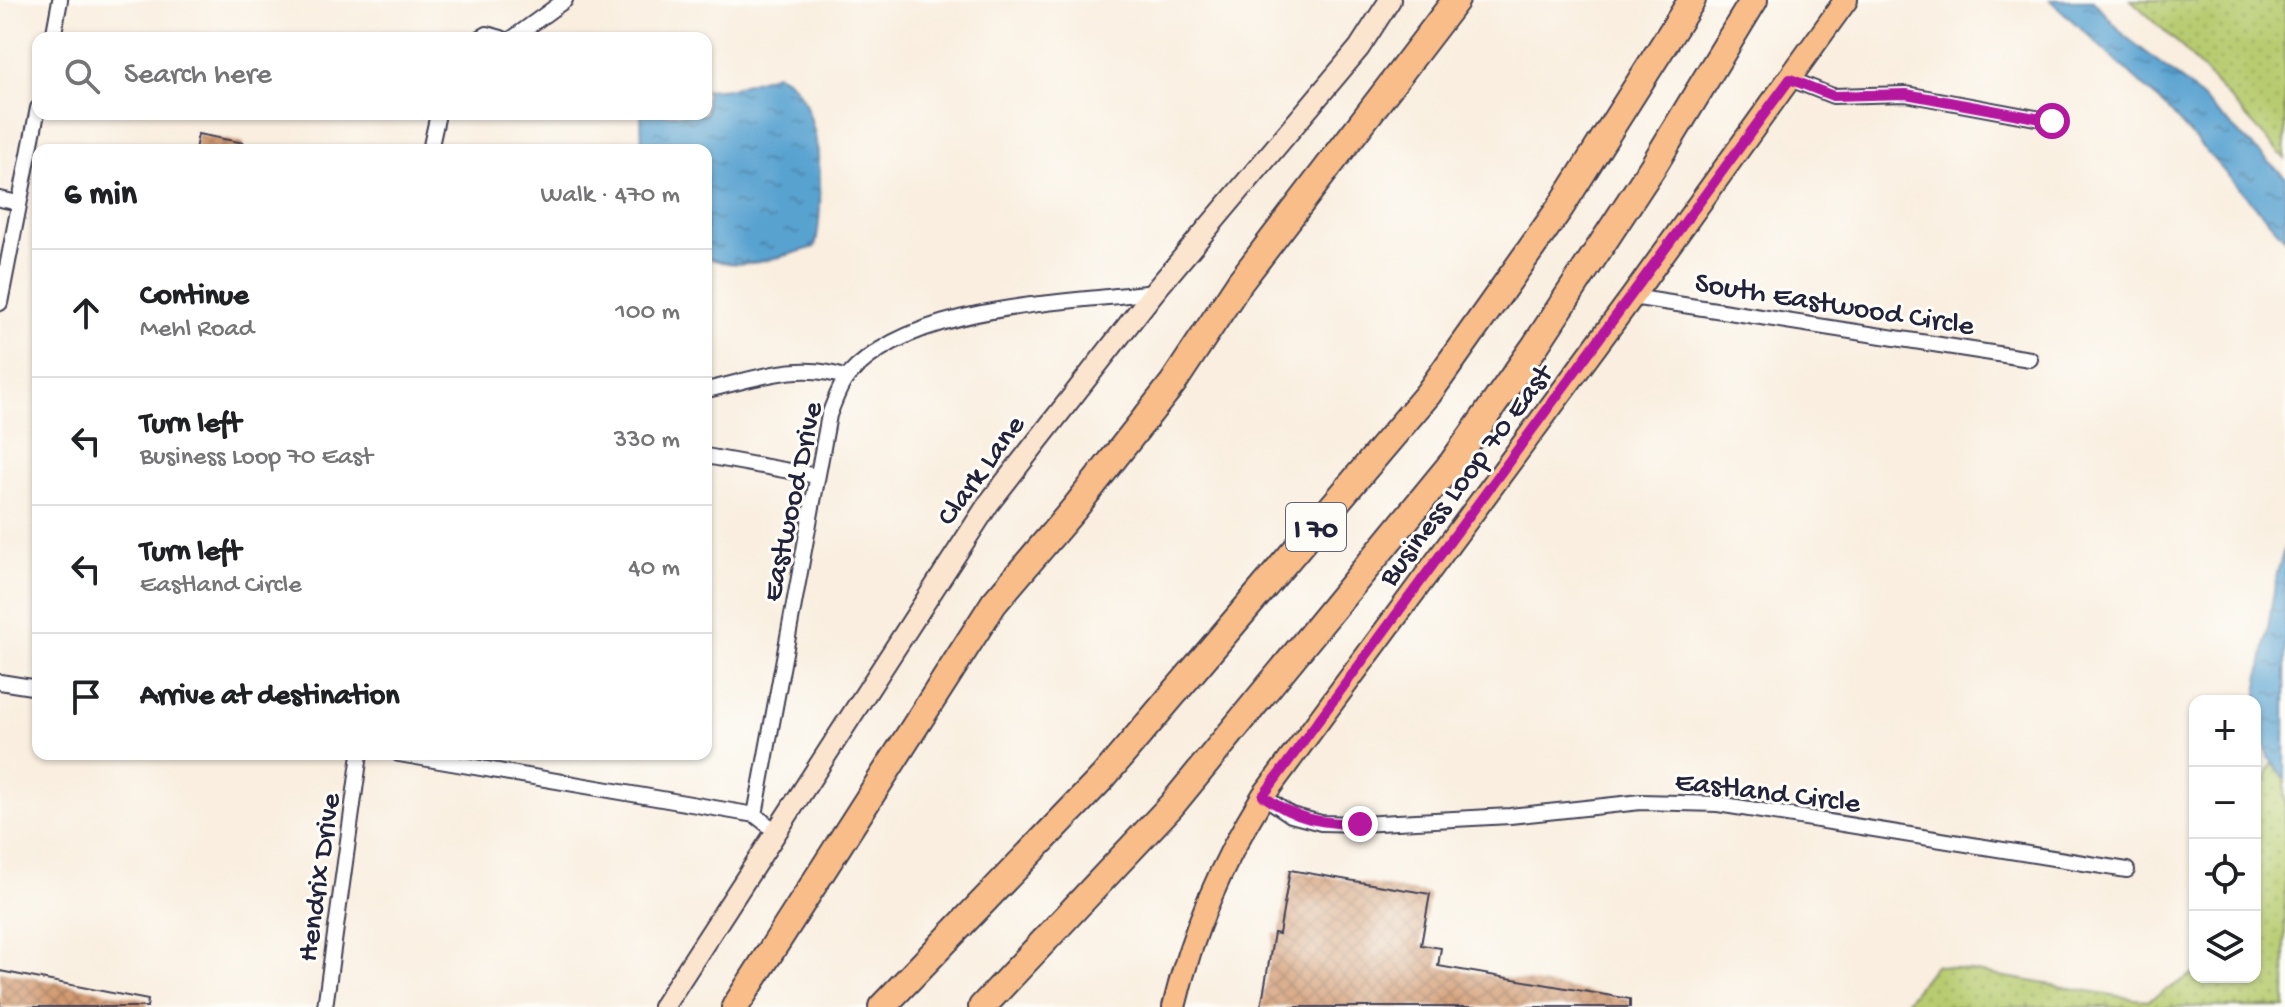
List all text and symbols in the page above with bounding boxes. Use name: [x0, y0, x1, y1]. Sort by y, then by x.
search box: [32, 32, 712, 120]
icon: search: [60, 54, 104, 98]
text: Search here: [124, 59, 272, 94]
route start: [2034, 103, 2070, 139]
text: 6 min: [64, 176, 137, 216]
text: Walk · 470 m: [540, 181, 680, 212]
street label: South Eastwood Circle: [1692, 267, 1977, 346]
text: Continue: [140, 280, 249, 315]
icon: ahead: [64, 291, 108, 335]
text: 100 m: [615, 298, 680, 329]
text: Mehl Road: [140, 315, 254, 346]
street label: Business Loop 70 East: [1372, 357, 1564, 595]
street label: Eastwood Drive: [756, 398, 833, 605]
text: Turn left: [140, 408, 241, 443]
street label: Clark Lane: [931, 409, 1035, 534]
icon: left: [64, 419, 108, 463]
text: 330 m: [614, 426, 680, 457]
text: Business Loop 70 East: [140, 443, 373, 474]
road number: I 70: [1286, 503, 1346, 551]
text: Turn left: [140, 536, 241, 571]
icon: left: [64, 547, 108, 591]
text: 40 m: [628, 554, 680, 585]
text: Eastland Circle: [140, 571, 302, 602]
icon: arrive: [64, 675, 108, 719]
text: Arrive at destination: [140, 680, 400, 715]
map controls: [2189, 695, 2261, 983]
button: +: [2189, 695, 2261, 767]
street label: Eastland Circle: [1673, 766, 1863, 823]
button: −: [2189, 767, 2261, 839]
street label: Hendrix Drive: [292, 791, 351, 964]
route end: [1342, 806, 1378, 842]
button: locate: [2189, 839, 2261, 911]
button: layers: [2189, 911, 2261, 983]

